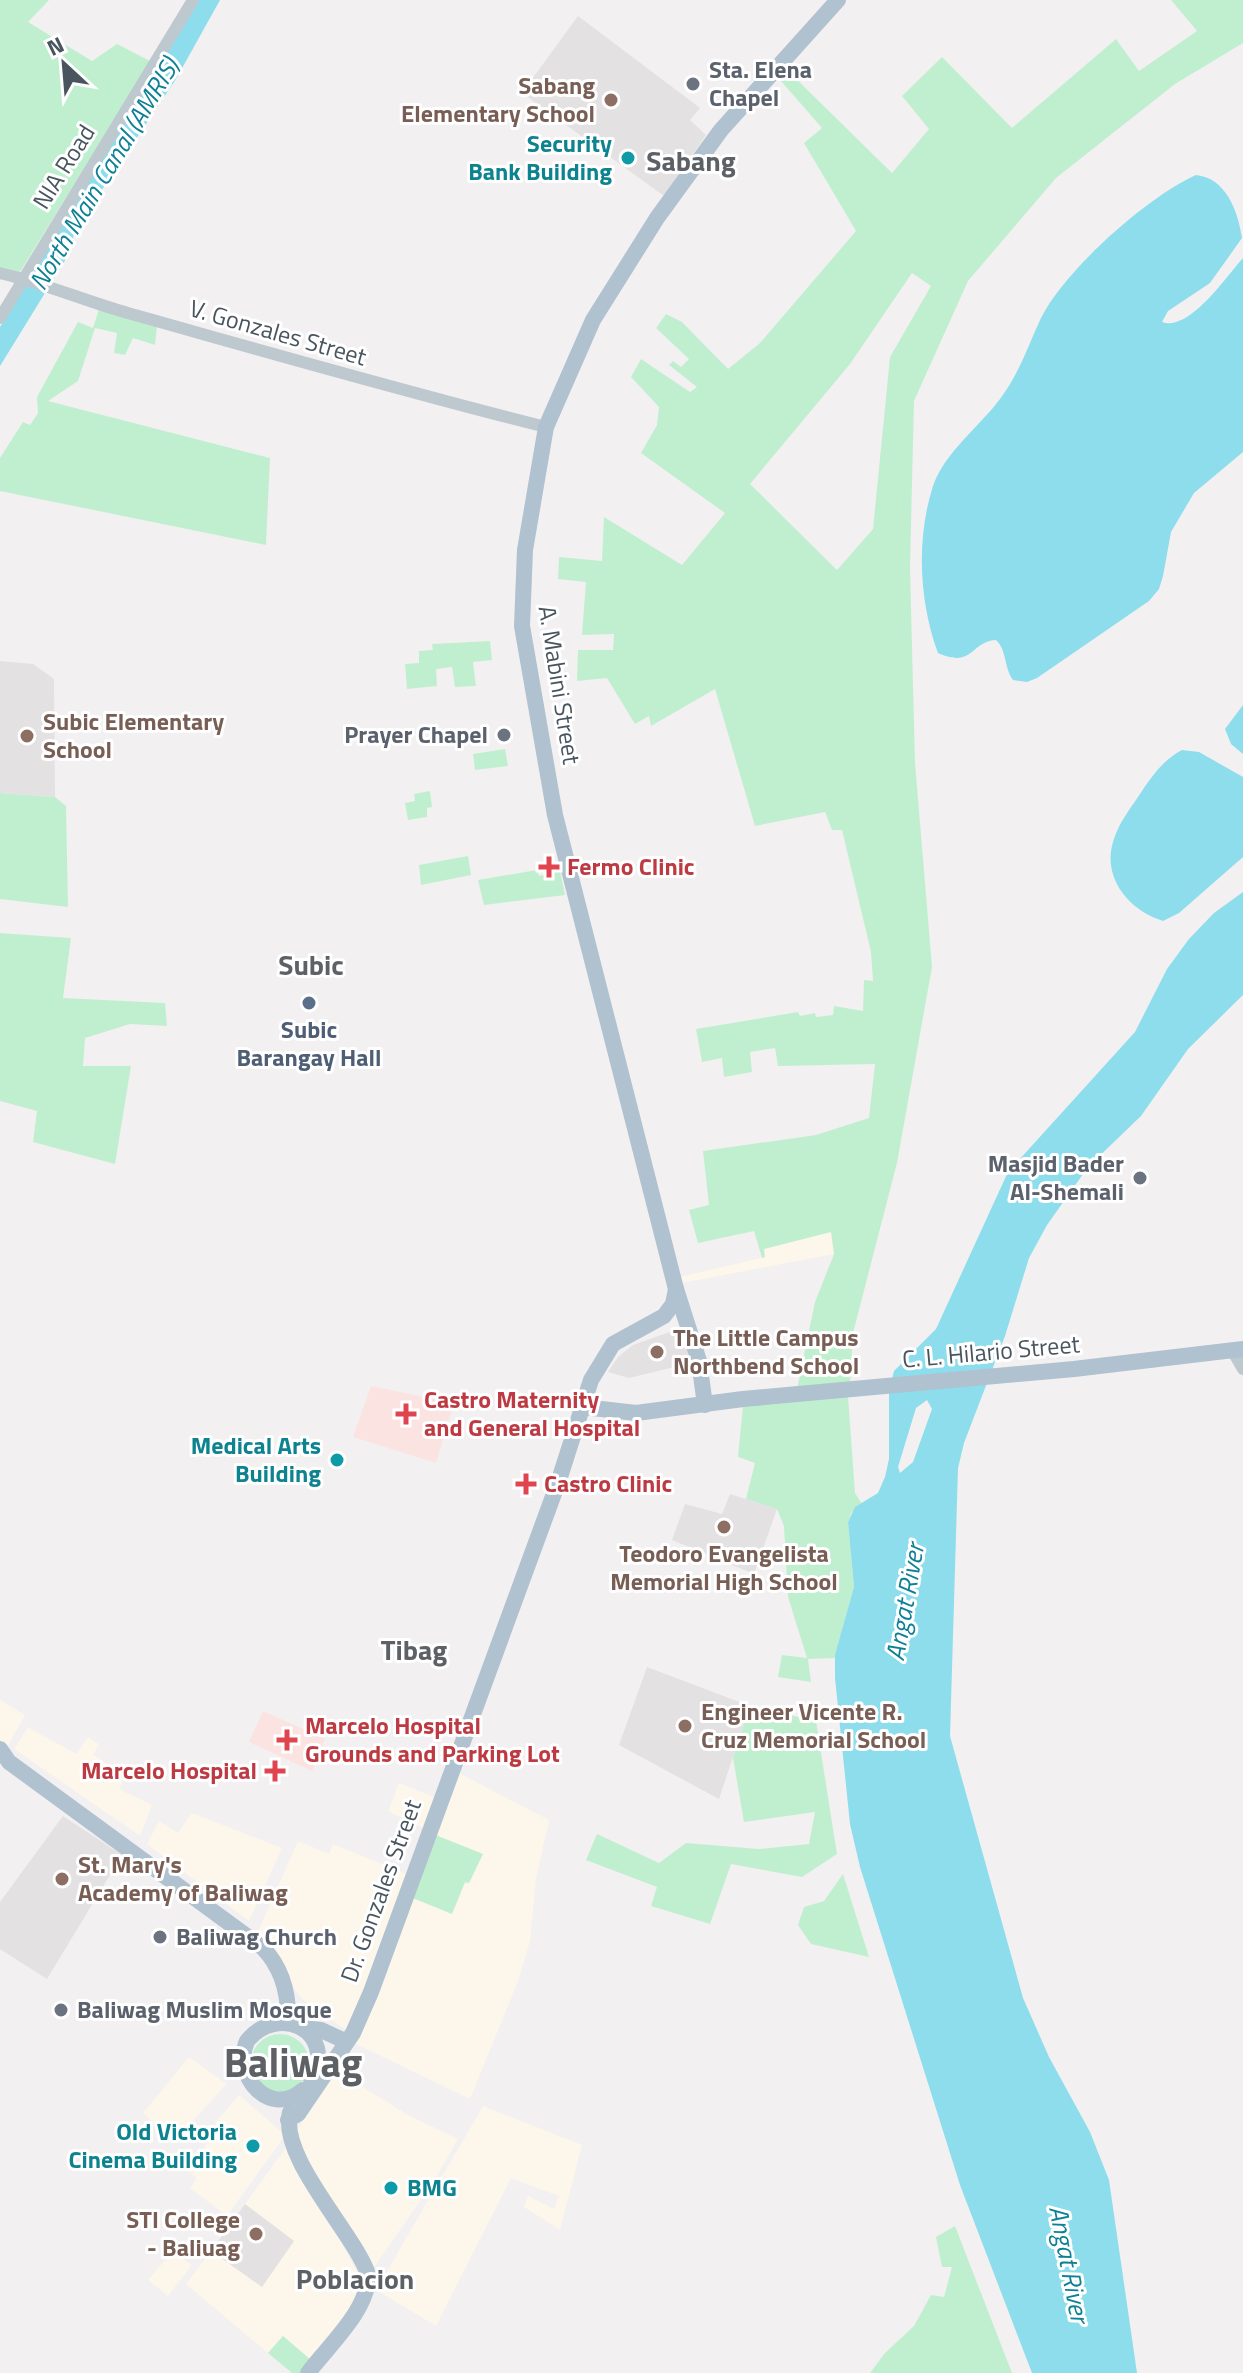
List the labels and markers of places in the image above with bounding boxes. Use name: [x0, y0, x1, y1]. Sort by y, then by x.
place label: Sta. Elena Chapel: [709, 51, 812, 115]
place label: Sabang Elementary School: [401, 67, 595, 131]
marker: Sta. Elena Chapel: [684, 75, 702, 93]
marker: Sabang Elementary School: [602, 91, 620, 109]
place label: Security Bank Building: [468, 125, 612, 189]
marker: Security Bank Building: [619, 149, 637, 167]
place label: Subic Elementary School: [43, 703, 224, 767]
place label: Prayer Chapel: [344, 716, 488, 752]
marker: Prayer Chapel: [495, 726, 513, 744]
marker: Subic Elementary School: [18, 727, 36, 745]
place label: Fermo Clinic: [567, 848, 695, 884]
marker: Fermo Clinic: [538, 856, 560, 878]
marker: Subic Barangay Hall: [300, 994, 318, 1012]
place label: Subic Barangay Hall: [236, 1011, 382, 1075]
place label: Masjid Bader Al-Shemali: [988, 1145, 1124, 1209]
marker: Masjid Bader Al-Shemali: [1131, 1169, 1149, 1187]
place label: The Little Campus Northbend School: [673, 1319, 859, 1383]
marker: The Little Campus Northbend School: [648, 1343, 666, 1361]
place label: Castro Maternity and General Hospital: [424, 1381, 640, 1445]
marker: Castro Maternity and General Hospital: [395, 1403, 417, 1425]
place label: Medical Arts Building: [191, 1427, 321, 1491]
marker: Medical Arts Building: [328, 1451, 346, 1469]
place label: Castro Clinic: [544, 1465, 672, 1501]
marker: Castro Clinic: [515, 1473, 537, 1495]
marker: Teodoro Evangelista Memorial High School: [715, 1518, 733, 1536]
place label: Teodoro Evangelista Memorial High School: [610, 1535, 838, 1599]
place label: Engineer Vicente R. Cruz Memorial School: [701, 1693, 926, 1757]
place label: Marcelo Hospital Grounds and Parking Lot: [305, 1707, 560, 1771]
marker: Engineer Vicente R. Cruz Memorial School: [676, 1717, 694, 1735]
marker: Marcelo Hospital Grounds and Parking Lot: [276, 1729, 298, 1751]
place label: Marcelo Hospital: [81, 1752, 257, 1788]
marker: Marcelo Hospital: [264, 1760, 286, 1782]
place label: St. Mary's Academy of Baliwag: [78, 1846, 288, 1910]
marker: St. Mary's Academy of Baliwag: [53, 1870, 71, 1888]
place label: Baliwag Church: [176, 1918, 337, 1954]
marker: Baliwag Church: [151, 1928, 169, 1946]
place label: Baliwag Muslim Mosque: [77, 1991, 332, 2027]
marker: Baliwag Muslim Mosque: [52, 2001, 70, 2019]
place label: Old Victoria Cinema Building: [69, 2113, 237, 2177]
marker: Old Victoria Cinema Building: [244, 2137, 262, 2155]
place label: BMG: [407, 2169, 457, 2205]
marker: BMG: [382, 2179, 400, 2197]
place label: STI College - Baliuag: [126, 2201, 240, 2265]
marker: STI College - Baliuag: [247, 2225, 265, 2243]

